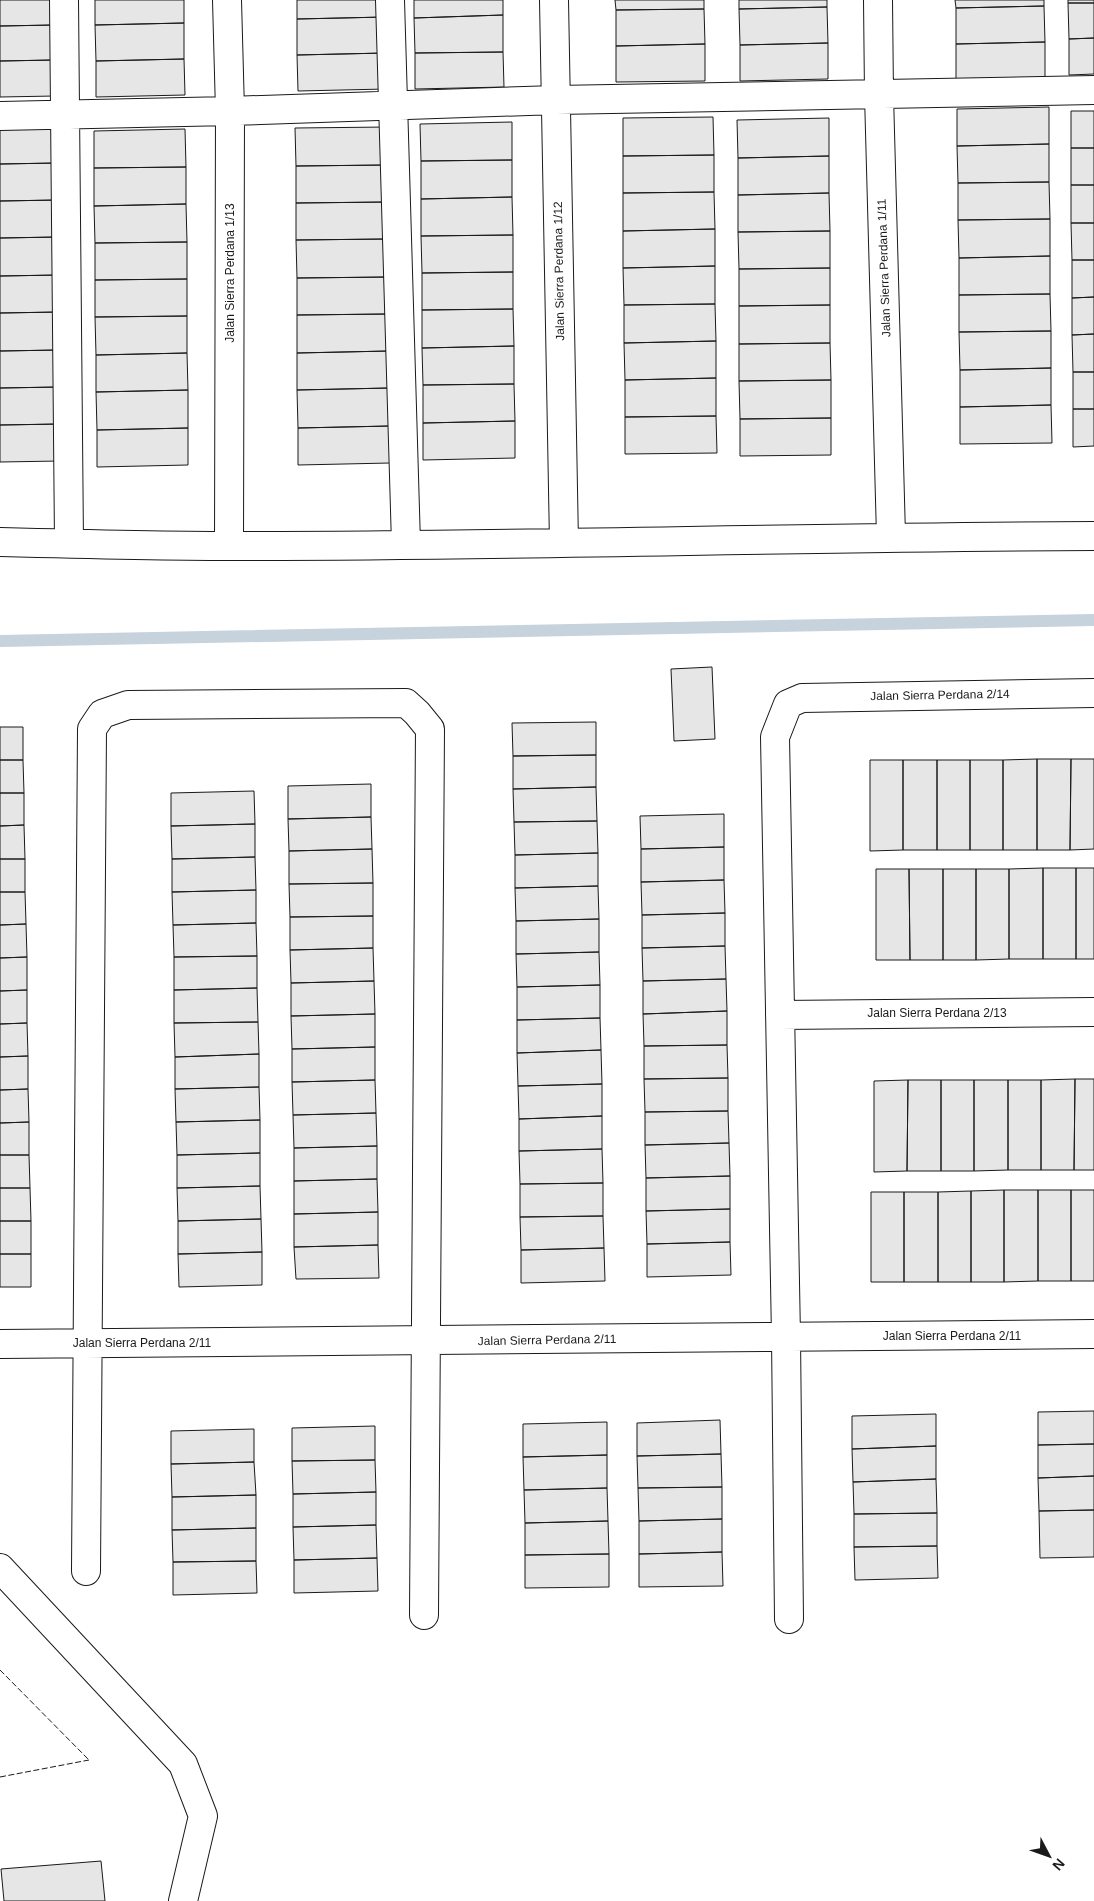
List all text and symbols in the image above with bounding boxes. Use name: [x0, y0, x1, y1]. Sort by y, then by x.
street label: Jalan Sierra Perdana 1/11: [875, 198, 893, 337]
street label: Jalan Sierra Perdana 1/12: [551, 201, 567, 341]
street label: Jalan Sierra Perdana 1/13: [223, 203, 237, 343]
street label: Jalan Sierra Perdana 2/14: [870, 687, 1010, 703]
street label: Jalan Sierra Perdana 2/13: [867, 1006, 1007, 1020]
street label: Jalan Sierra Perdana 2/11: [883, 1329, 1022, 1343]
street label: Jalan Sierra Perdana 2/11: [478, 1332, 617, 1348]
street label: Jalan Sierra Perdana 2/11: [73, 1336, 212, 1350]
north arrow: [1024, 1831, 1074, 1881]
text: N: [1049, 1855, 1068, 1874]

